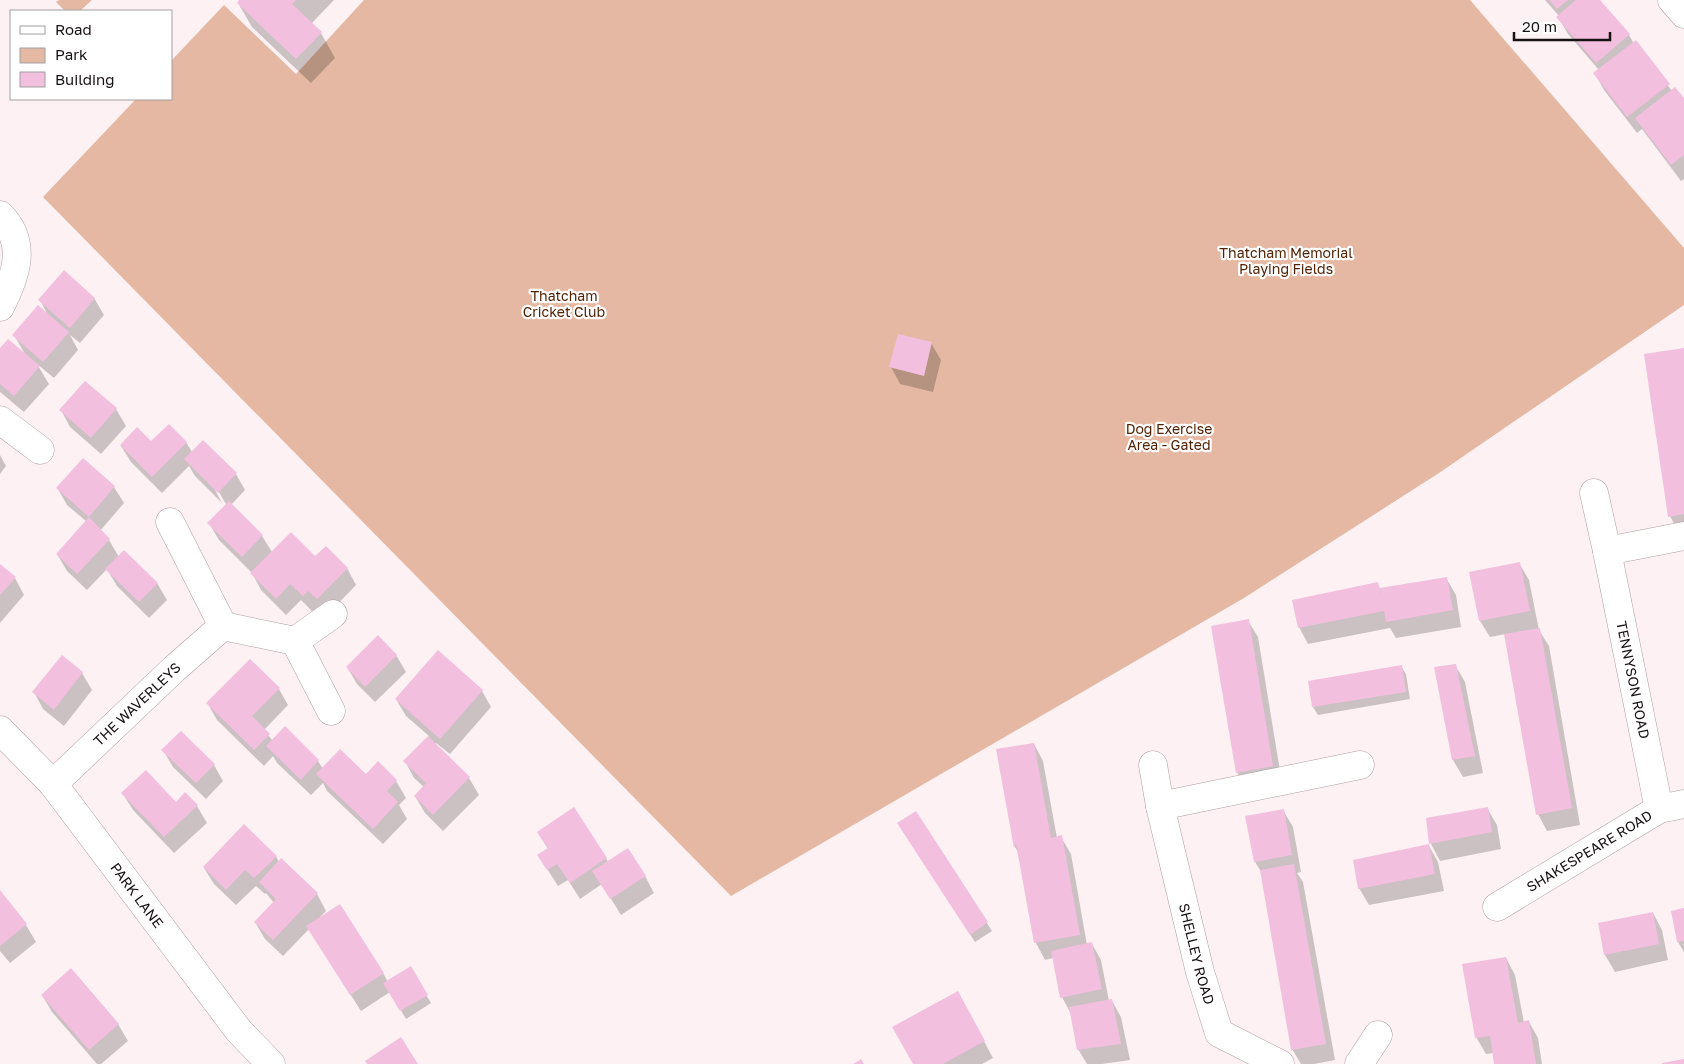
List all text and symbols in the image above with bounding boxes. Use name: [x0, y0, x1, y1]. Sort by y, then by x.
legend: [10, 10, 172, 100]
scale bar: [1514, 10, 1610, 42]
text: 20 m: [1522, 17, 1557, 35]
text: Road: [55, 20, 92, 38]
text: Park: [55, 45, 88, 63]
text: Building: [55, 70, 115, 88]
park label: Thatcham Memorial Playing Fields: [1219, 244, 1353, 277]
park label: Thatcham Cricket Club: [523, 287, 605, 320]
park label: Dog Exercise Area - Gated: [1126, 420, 1212, 453]
street label: TENNYSON ROAD: [1613, 620, 1654, 740]
street label: THE WAVERLEYS: [90, 658, 184, 749]
street label: SHAKESPEARE ROAD: [1523, 806, 1655, 895]
street label: PARK LANE: [107, 859, 167, 931]
street label: SHELLEY ROAD: [1176, 901, 1219, 1007]

